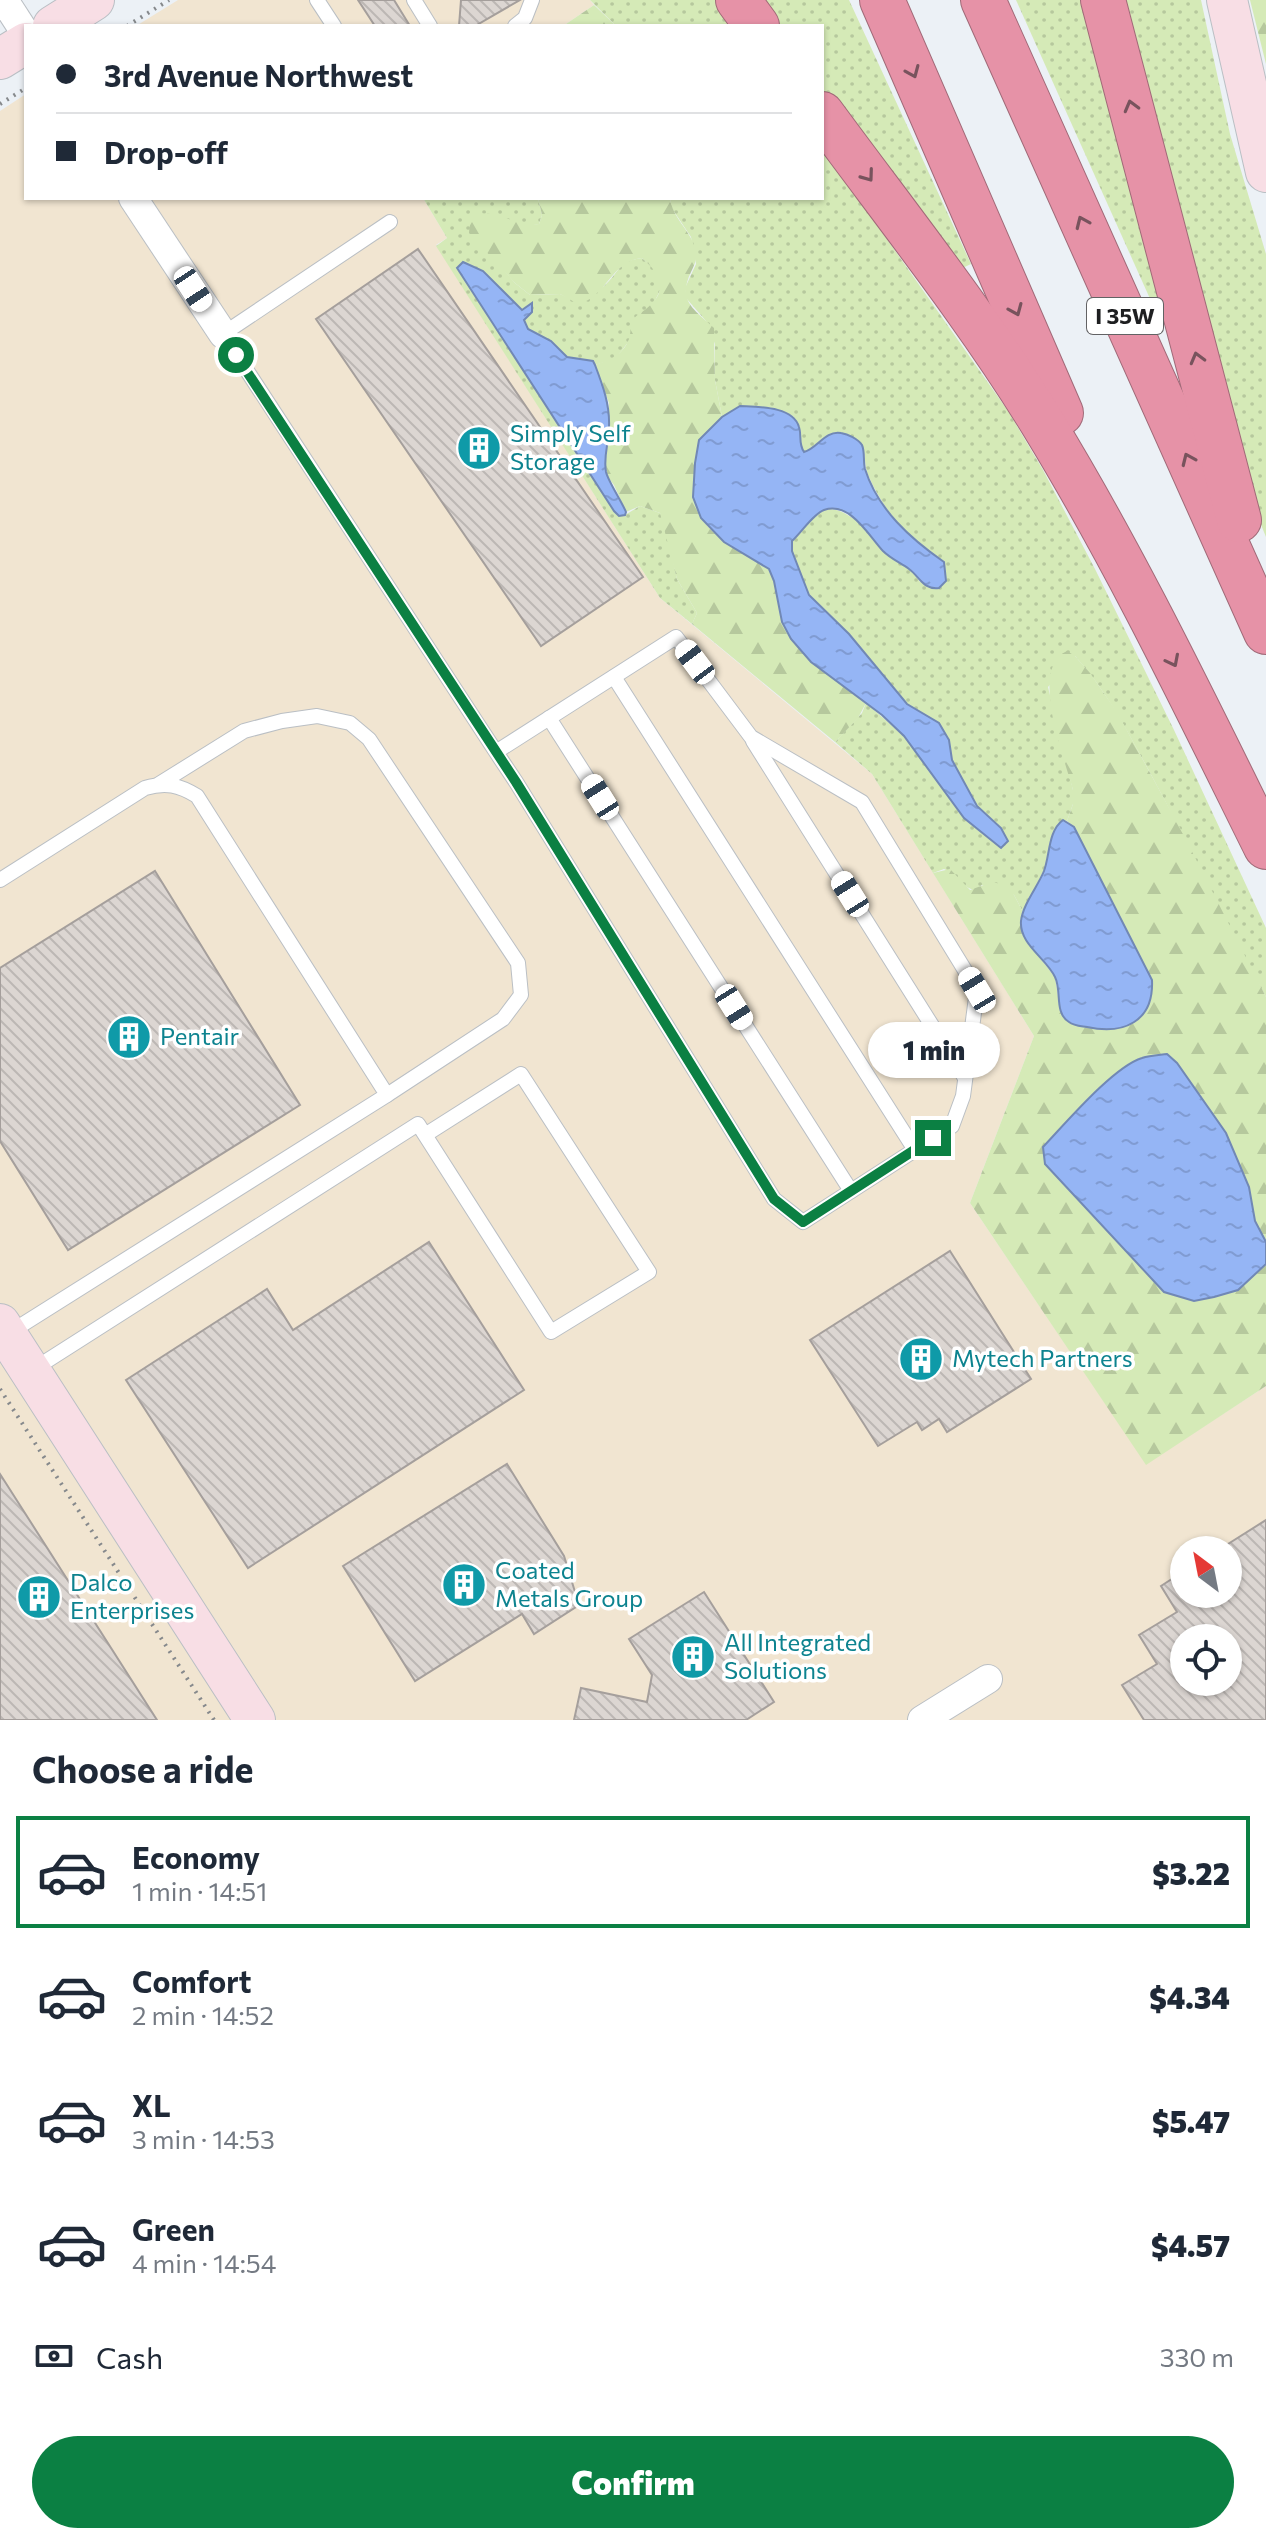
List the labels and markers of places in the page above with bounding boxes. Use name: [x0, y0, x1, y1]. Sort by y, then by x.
place label: Simply Self Storage: [510, 418, 631, 475]
building icon: Simply Self Storage: [455, 424, 503, 472]
building icon: Pentair: [105, 1013, 153, 1061]
place label: Pentair: [160, 1021, 240, 1050]
building icon: Mytech Partners: [897, 1335, 945, 1383]
place label: Mytech Partners: [952, 1343, 1133, 1372]
place label: Coated Metals Group: [495, 1555, 643, 1612]
building icon: Coated Metals Group: [440, 1561, 488, 1609]
place label: Dalco Enterprises: [70, 1567, 194, 1624]
building icon: Dalco Enterprises: [15, 1573, 63, 1621]
place label: All Integrated Solutions: [724, 1627, 871, 1684]
building icon: All Integrated Solutions: [669, 1633, 717, 1681]

